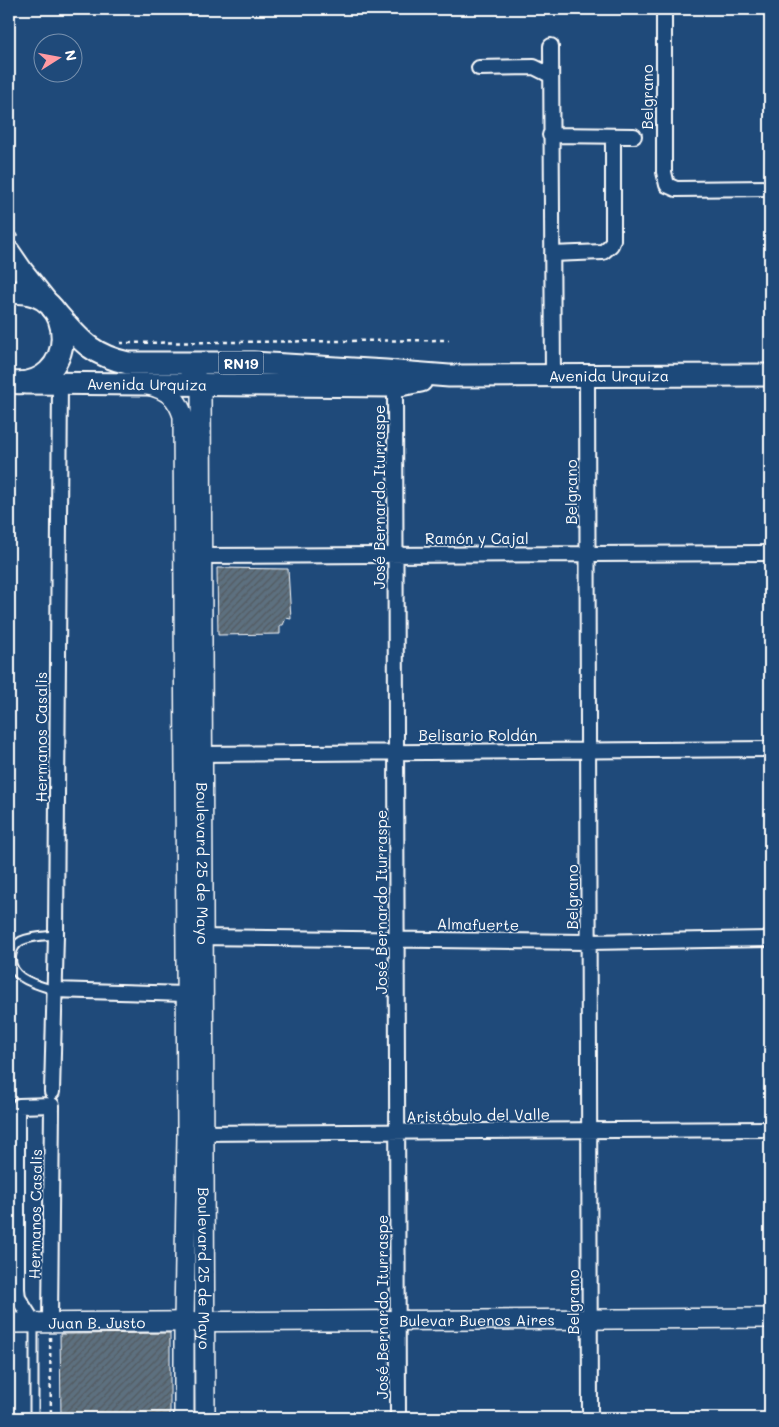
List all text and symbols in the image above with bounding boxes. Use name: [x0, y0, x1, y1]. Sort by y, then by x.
north arrow: [32, 32, 82, 82]
text: N: [61, 48, 82, 62]
street label: Belgrano: [637, 64, 657, 130]
road number: RN19: [218, 352, 264, 374]
street label: Avenida Urquiza: [549, 365, 669, 386]
street label: Avenida Urquiza: [87, 374, 207, 394]
street label: José Bernardo Iturraspe: [369, 405, 389, 589]
street label: Belgrano: [561, 459, 581, 525]
street label: Ramón y Cajal: [425, 528, 529, 548]
street label: Hermanos Casalis: [31, 672, 51, 802]
street label: Belisario Roldán: [419, 725, 537, 745]
street label: Boulevard 25 de Mayo: [193, 782, 213, 945]
street label: José Bernardo Iturraspe: [371, 810, 391, 994]
street label: Belgrano: [562, 864, 582, 930]
street label: Almafuerte: [437, 913, 519, 935]
street label: Aristóbulo del Valle: [406, 1104, 550, 1126]
street label: Hermanos Casalis: [24, 1149, 46, 1279]
street label: Boulevard 25 de Mayo: [194, 1187, 215, 1350]
street label: José Bernardo Iturraspe: [372, 1215, 392, 1399]
street label: Belgrano: [563, 1269, 583, 1335]
street label: Bulevar Buenos Aires: [399, 1309, 555, 1330]
street label: Juan B. Justo: [49, 1312, 146, 1333]

